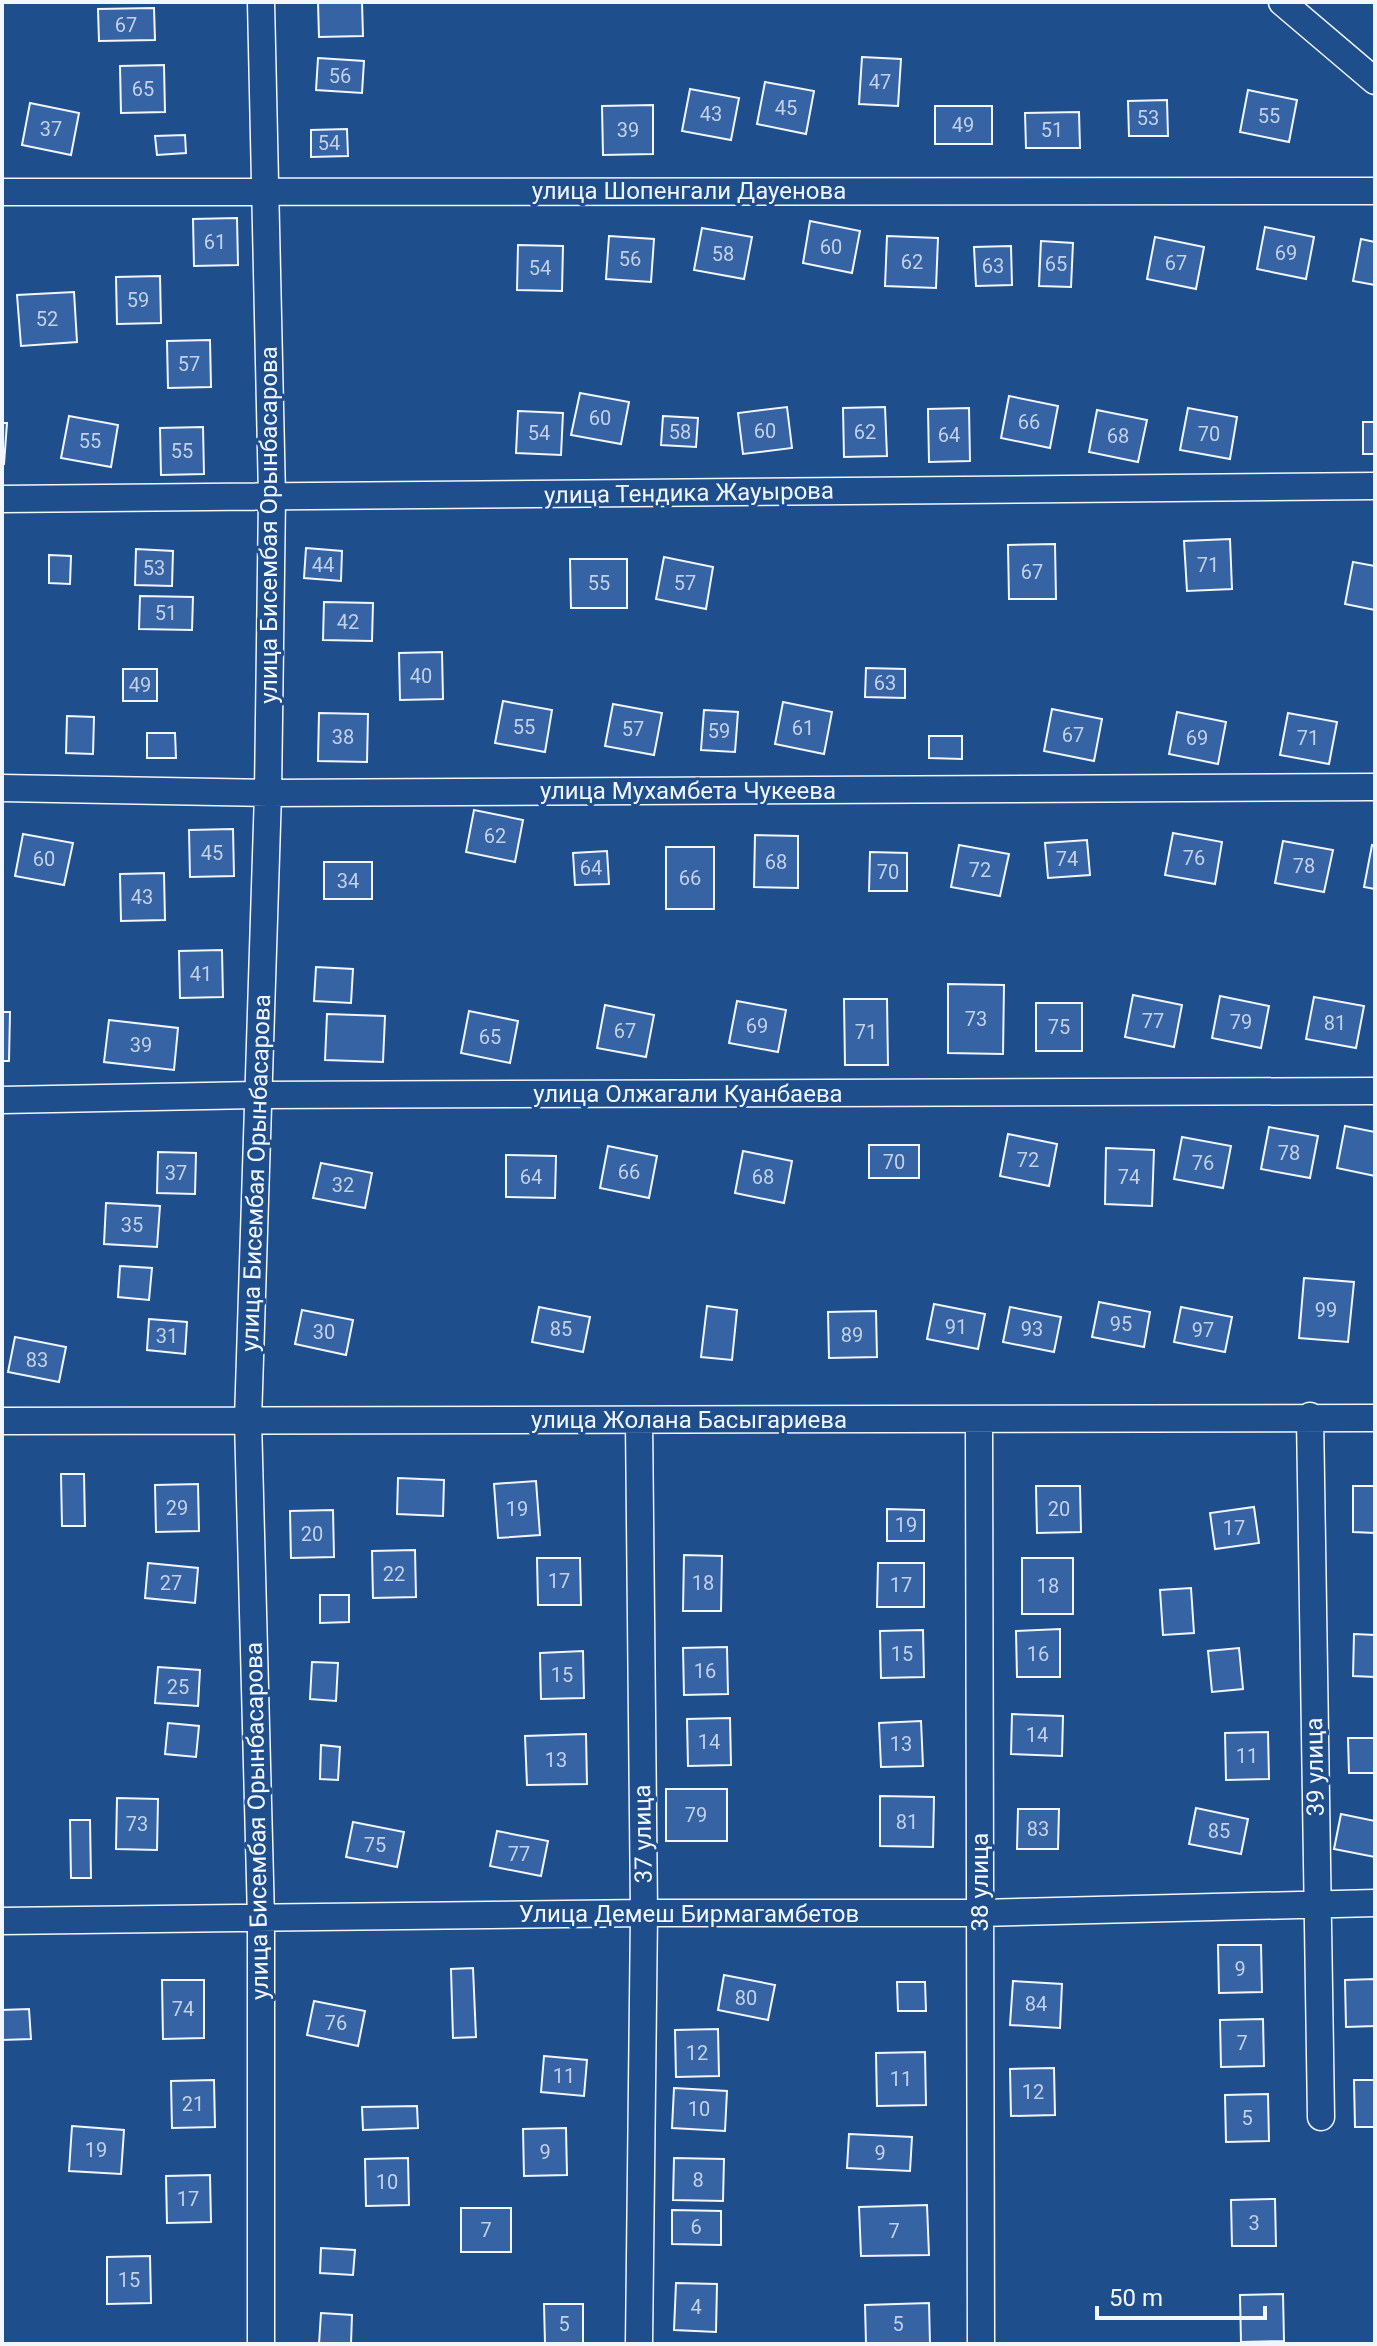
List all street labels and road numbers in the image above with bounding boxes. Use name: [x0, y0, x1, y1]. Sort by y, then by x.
street label: улица Шопенгали Дауенова: [532, 177, 846, 205]
street label: улица Бисембая Орынбасарова: [255, 346, 283, 704]
street label: улица Тендика Жауырова: [544, 476, 834, 510]
street label: улица Мухамбета Чукеева: [540, 777, 836, 805]
street label: улица Бисембая Орынбасарова: [236, 994, 276, 1352]
street label: улица Олжагали Куанбаева: [533, 1080, 843, 1108]
street label: улица Жолана Басыгариева: [531, 1406, 847, 1434]
street label: улица Бисембая Орынбасарова: [240, 1642, 274, 2000]
street label: 39 улица: [1300, 1717, 1330, 1817]
street label: 37 улица: [628, 1784, 658, 1884]
street label: 38 улица: [966, 1833, 994, 1931]
street label: Улица Демеш Бирмагамбетов: [519, 1900, 859, 1928]

